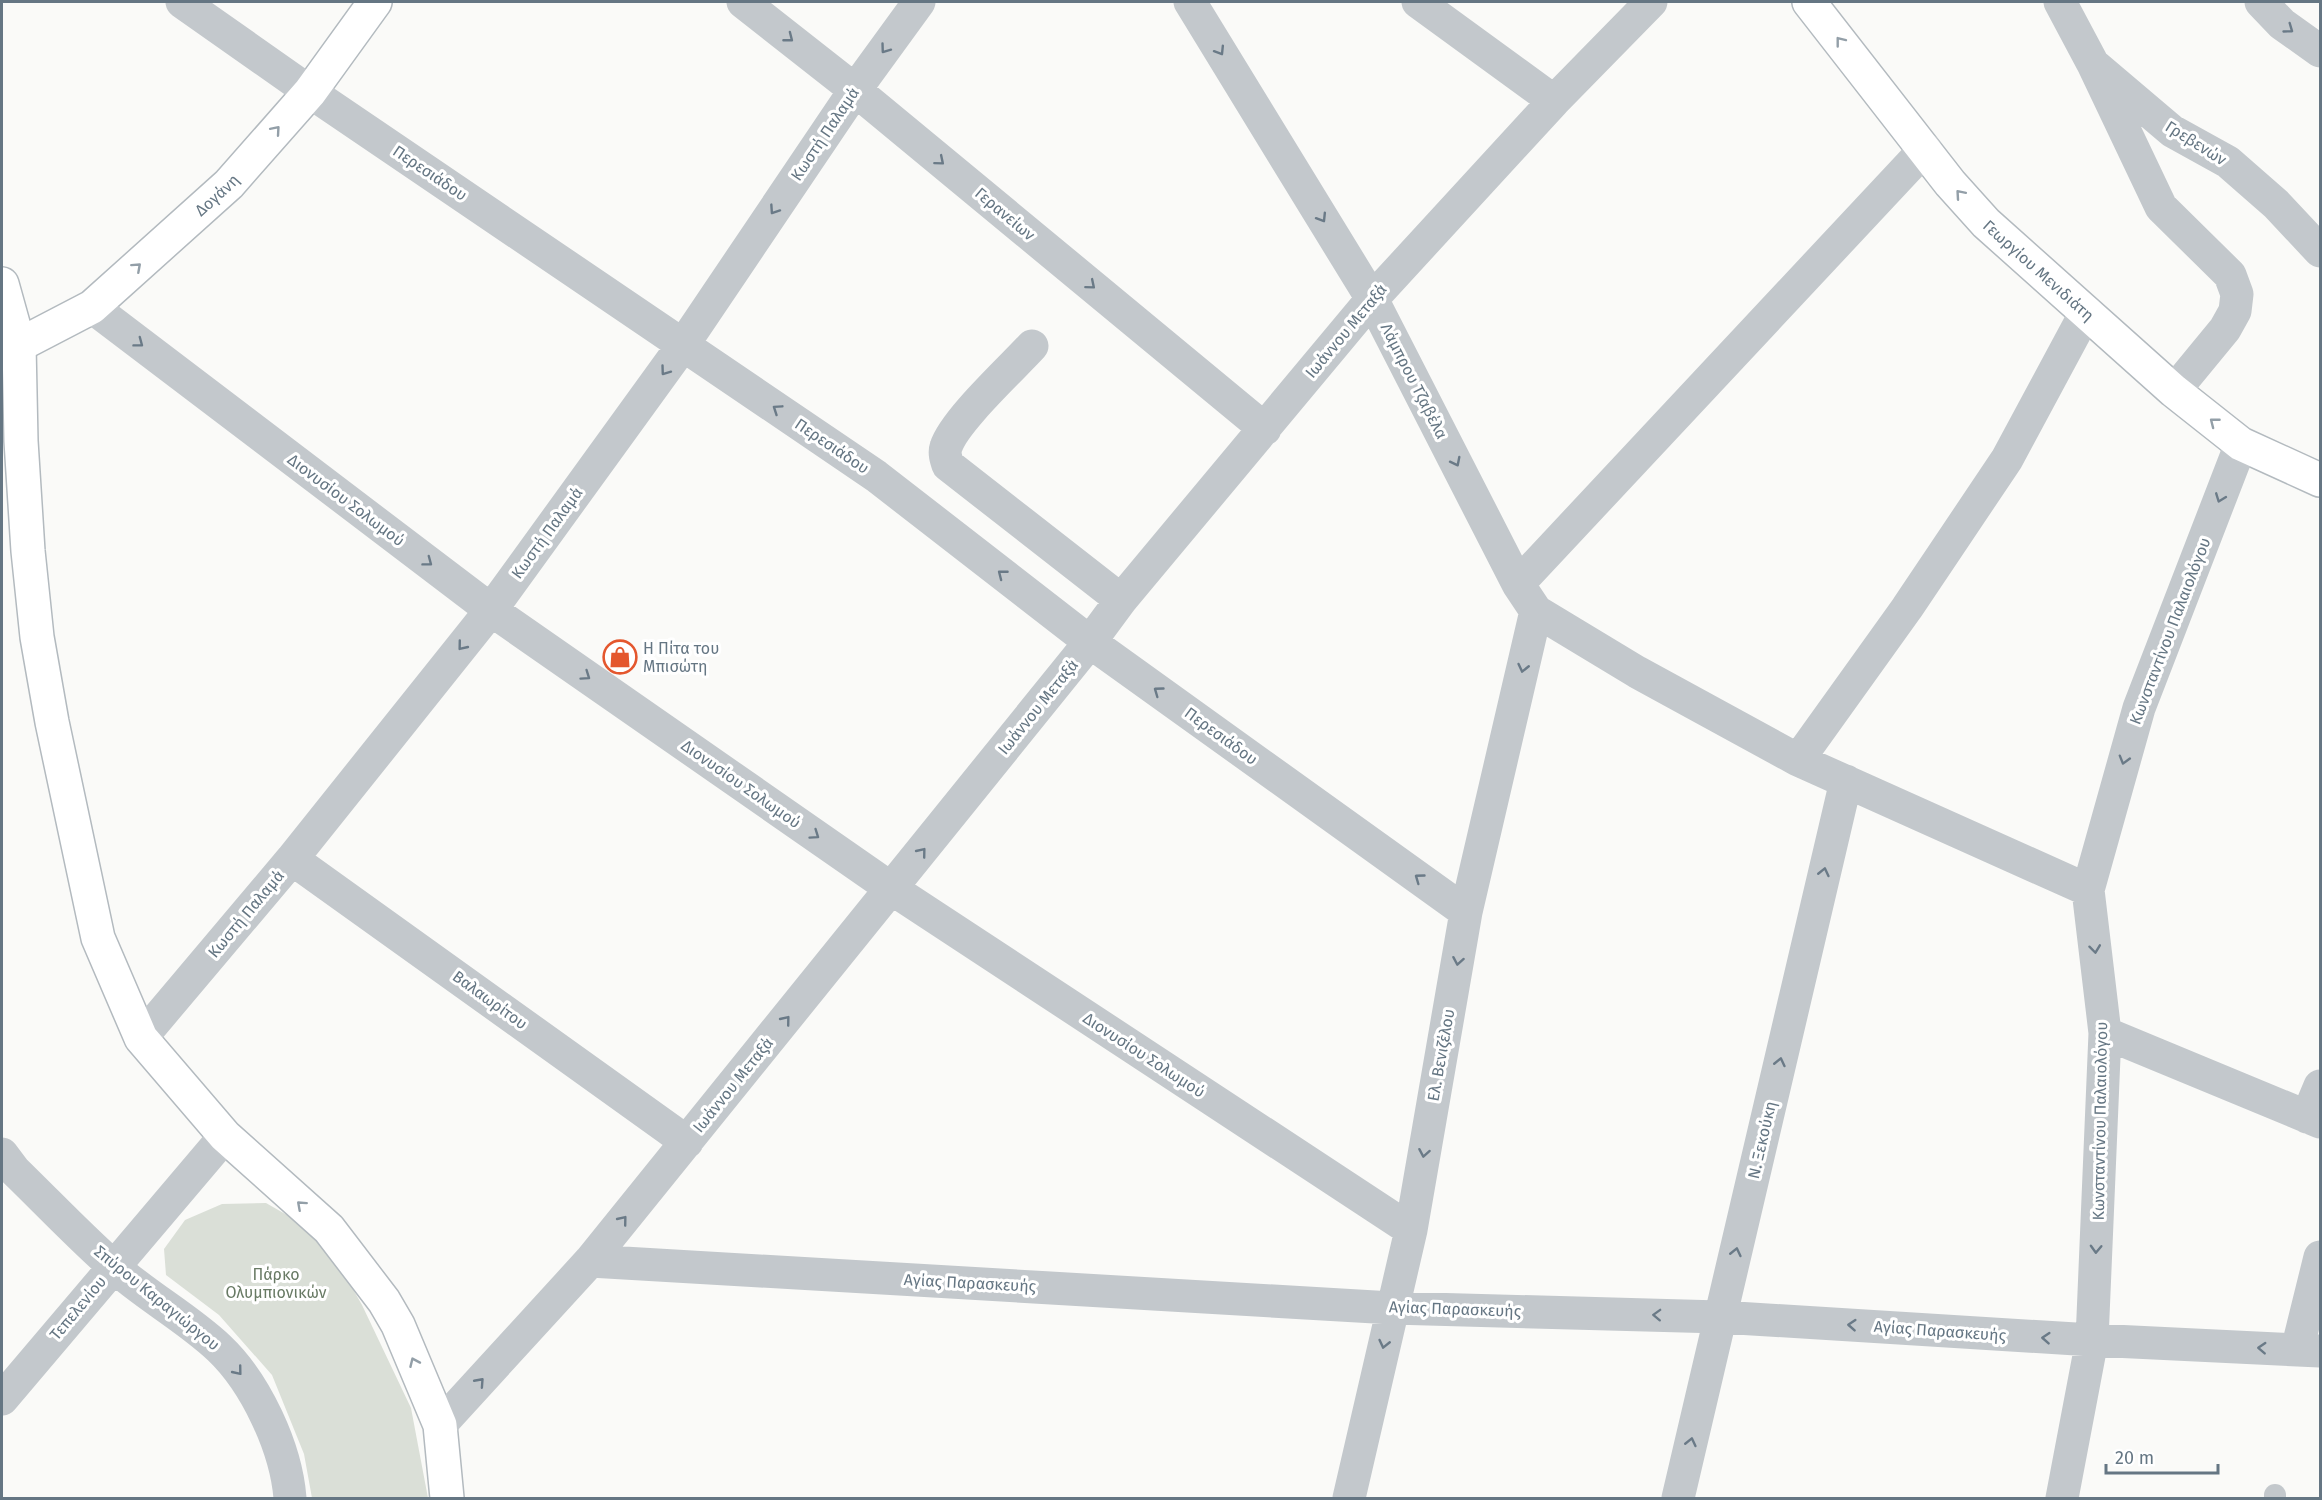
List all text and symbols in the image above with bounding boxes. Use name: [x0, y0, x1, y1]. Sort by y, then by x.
one-way arrow: [2282, 22, 2293, 33]
one-way arrow: [782, 30, 793, 41]
one-way arrow: [1836, 36, 1847, 47]
one-way arrow: [881, 42, 892, 53]
one-way arrow: [1213, 45, 1225, 55]
street label: Κωστή Παλαμά: [787, 84, 863, 184]
street label: Γρεβενών: [2162, 117, 2230, 169]
one-way arrow: [269, 127, 280, 137]
street label: Περεσιάδου: [389, 141, 471, 205]
one-way arrow: [933, 153, 944, 164]
street label: Δογάνη: [191, 170, 243, 220]
street label: Γερανείων: [971, 183, 1039, 245]
one-way arrow: [1956, 190, 1967, 201]
one-way arrow: [771, 203, 782, 214]
one-way arrow: [1315, 211, 1326, 222]
street label: Γεωργίου Μενιδιάτη: [1979, 216, 2098, 325]
one-way arrow: [130, 263, 141, 274]
one-way arrow: [1084, 278, 1095, 289]
street label: Ιωάννου Μεταξά: [1301, 280, 1391, 382]
street label: Λάμπρου Τζαβέλα: [1377, 320, 1451, 442]
one-way arrow: [132, 335, 143, 346]
one-way arrow: [661, 364, 672, 375]
one-way arrow: [773, 405, 784, 416]
street label: Περεσιάδου: [791, 414, 873, 478]
one-way arrow: [2210, 419, 2221, 430]
street label: Διονυσίου Σολωμού: [284, 450, 408, 550]
one-way arrow: [1449, 456, 1460, 467]
street label: Κωστή Παλαμά: [507, 484, 587, 582]
one-way arrow: [2215, 492, 2227, 503]
street label: Κωνσταντίνου Παλαιολόγου: [2125, 535, 2215, 727]
one-way arrow: [421, 554, 432, 565]
one-way arrow: [997, 570, 1008, 581]
shop icon: Η Πίτα του Μπισώτη: [602, 639, 638, 675]
place label: Η Πίτα του Μπισώτη: [643, 639, 719, 676]
one-way arrow: [458, 640, 469, 651]
street label: Ιωάννου Μεταξά: [994, 656, 1082, 758]
one-way arrow: [1517, 663, 1530, 673]
one-way arrow: [580, 669, 591, 680]
one-way arrow: [1153, 687, 1164, 698]
street label: Περεσιάδου: [1181, 703, 1261, 769]
street label: Διονυσίου Σολωμού: [678, 736, 804, 832]
one-way arrow: [2119, 754, 2131, 765]
one-way arrow: [808, 828, 819, 839]
one-way arrow: [914, 848, 925, 859]
street label: Κωστή Παλαμά: [204, 866, 288, 962]
one-way arrow: [1817, 867, 1830, 877]
one-way arrow: [1414, 874, 1425, 885]
one-way arrow: [2088, 945, 2100, 954]
one-way arrow: [1452, 956, 1465, 966]
street label: Βαλαωρίτου: [449, 967, 531, 1033]
street label: Ελ. Βενιζέλου: [1424, 1007, 1458, 1103]
street label: Διονυσίου Σολωμού: [1079, 1008, 1209, 1102]
one-way arrow: [778, 1016, 789, 1027]
street label: Κωνσταντίνου Παλαιολόγου: [2089, 1021, 2111, 1221]
street label: Ιωάννου Μεταξά: [689, 1034, 777, 1136]
one-way arrow: [1773, 1057, 1786, 1067]
street label: Ν. Ξεκούκη: [1744, 1099, 1780, 1181]
one-way arrow: [1418, 1148, 1431, 1158]
one-way arrow: [298, 1201, 308, 1212]
one-way arrow: [616, 1216, 627, 1227]
street label: Σπύρου Καραγιώργου: [90, 1242, 224, 1354]
one-way arrow: [2090, 1244, 2102, 1253]
one-way arrow: [1728, 1247, 1741, 1257]
park label: Πάρκο Ολυμπιονικών: [225, 1265, 327, 1302]
street label: Αγίας Παρασκευής: [903, 1270, 1037, 1296]
street label: Τεπελενίου: [46, 1272, 110, 1344]
street label: Αγίας Παρασκευής: [1389, 1297, 1522, 1321]
one-way arrow: [1652, 1309, 1661, 1322]
street label: Αγίας Παρασκευής: [1873, 1317, 2007, 1345]
one-way arrow: [1847, 1319, 1856, 1332]
one-way arrow: [2042, 1331, 2051, 1344]
one-way arrow: [1378, 1338, 1391, 1348]
one-way arrow: [2258, 1342, 2267, 1355]
one-way arrow: [409, 1357, 421, 1368]
one-way arrow: [231, 1365, 242, 1376]
one-way arrow: [472, 1378, 483, 1389]
one-way arrow: [1684, 1437, 1697, 1447]
scale bar: [2106, 1437, 2218, 1475]
text: 20 m: [2115, 1447, 2154, 1469]

